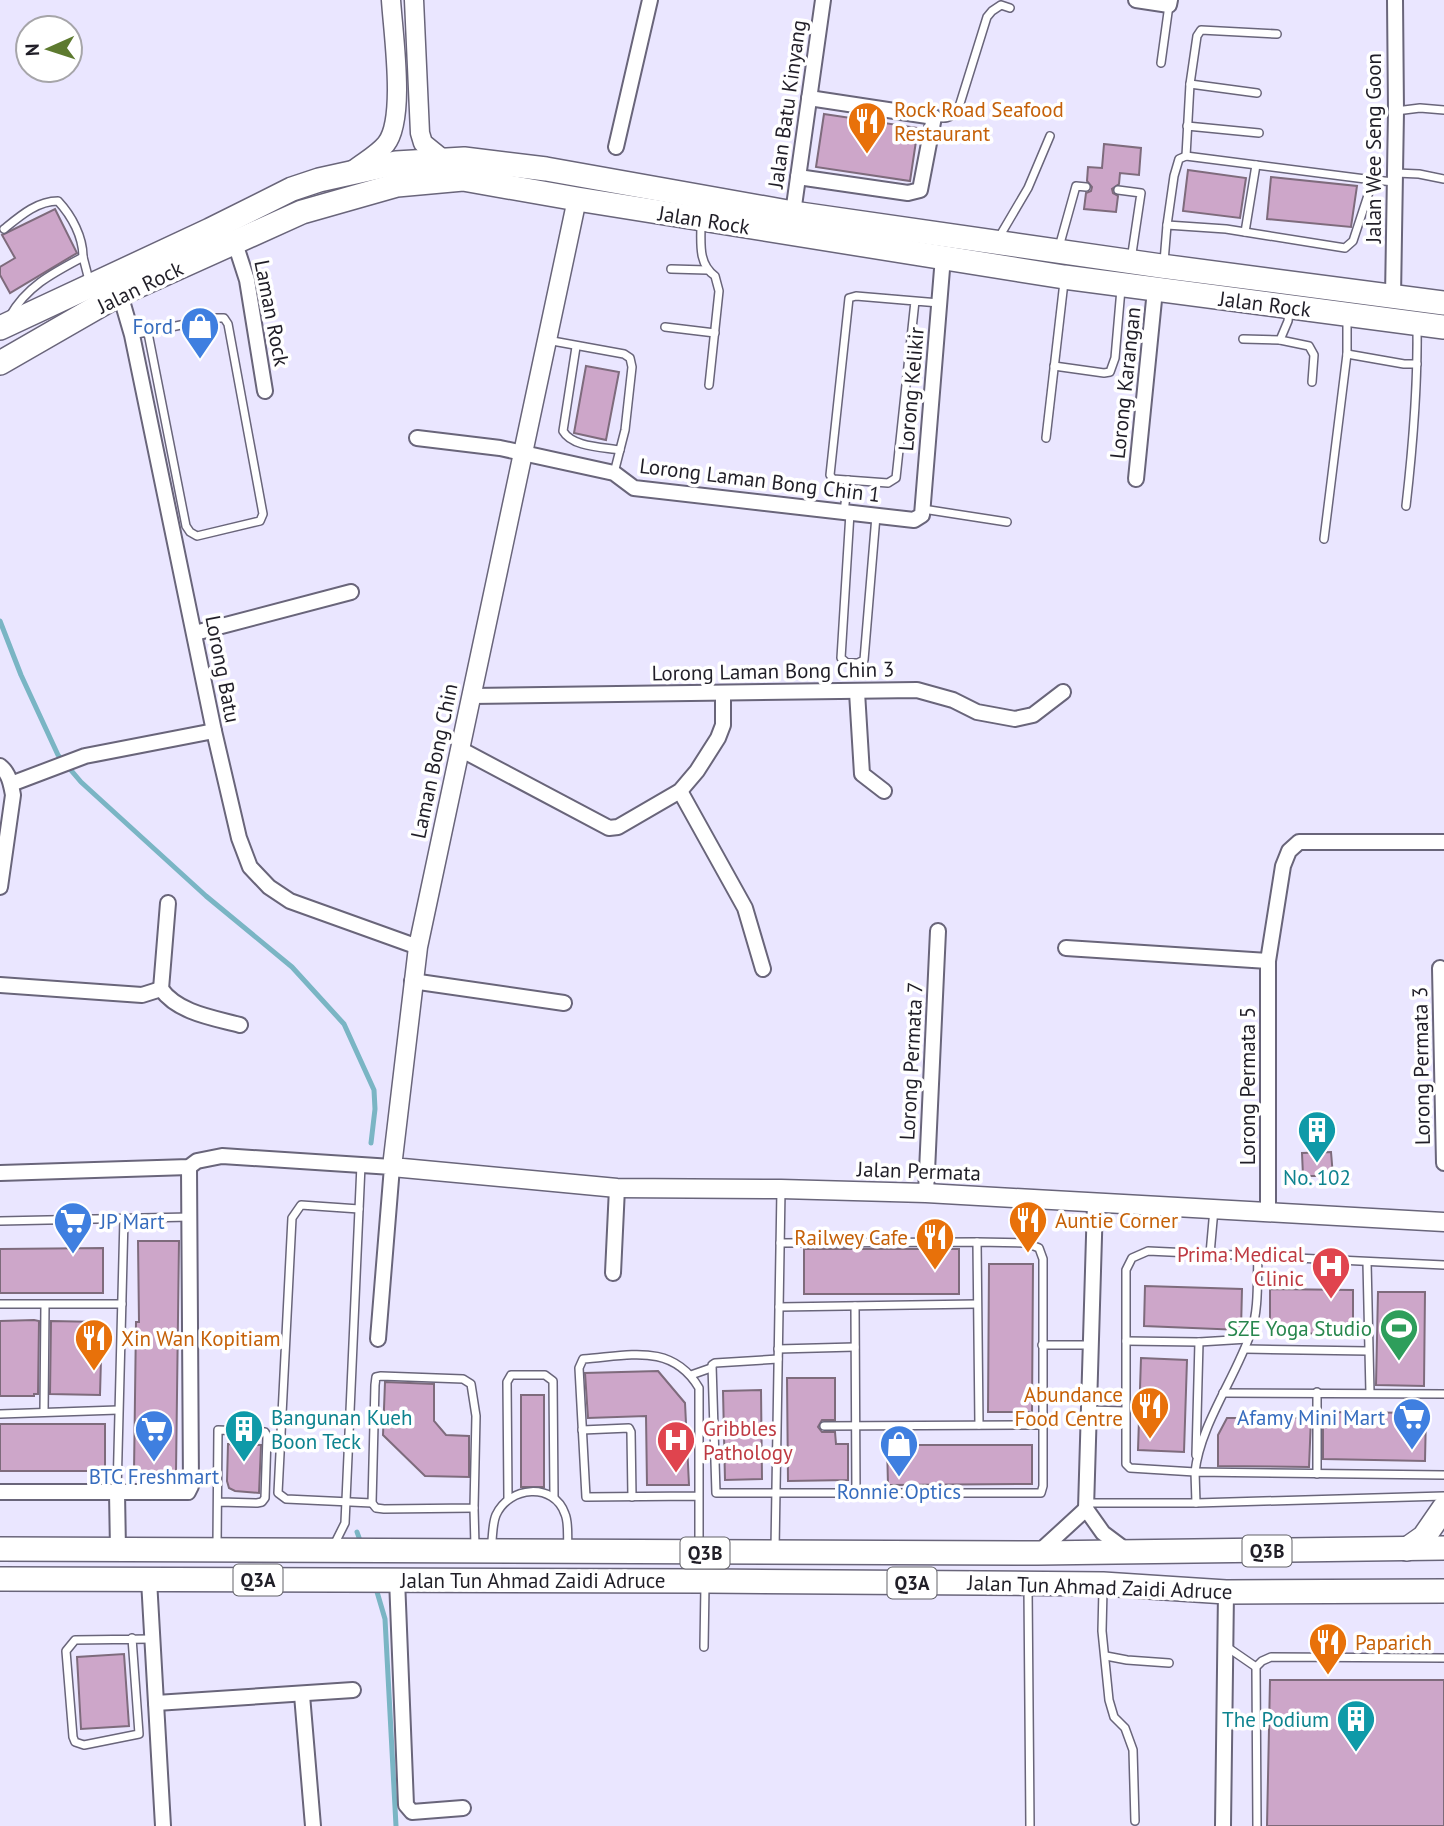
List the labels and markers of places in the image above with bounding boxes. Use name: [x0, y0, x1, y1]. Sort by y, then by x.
place label: Rock Road Seafood Restaurant: [894, 96, 1064, 147]
restaurant icon: Rock Road Seafood Restaurant: [846, 100, 888, 155]
shop icon: Ford: [179, 305, 221, 360]
place label: Ford: [132, 313, 173, 340]
building icon: No. 102: [1296, 1109, 1338, 1164]
place label: No. 102: [1283, 1164, 1351, 1191]
restaurant icon: Auntie Corner: [1007, 1199, 1049, 1254]
supermarket icon: JP Mart: [52, 1200, 94, 1255]
place label: Auntie Corner: [1055, 1207, 1178, 1234]
place label: JP Mart: [99, 1208, 165, 1235]
restaurant icon: Railwey Cafe: [914, 1216, 956, 1271]
place label: Railwey Cafe: [794, 1224, 908, 1251]
place label: Prima Medical Clinic: [1177, 1241, 1304, 1292]
hospital icon: Prima Medical Clinic: [1310, 1245, 1352, 1300]
sports icon: SZE Yoga Studio: [1378, 1307, 1420, 1362]
place label: SZE Yoga Studio: [1227, 1315, 1372, 1342]
restaurant icon: Xin Wan Kopitiam: [73, 1317, 115, 1372]
place label: Xin Wan Kopitiam: [121, 1325, 281, 1352]
place label: Abundance Food Centre: [1014, 1381, 1123, 1432]
restaurant icon: Abundance Food Centre: [1129, 1385, 1171, 1440]
supermarket icon: Afamy Mini Mart: [1391, 1396, 1433, 1451]
place label: Bangunan Kueh Boon Teck: [271, 1404, 412, 1455]
place label: Afamy Mini Mart: [1237, 1404, 1385, 1431]
supermarket icon: BTC Freshmart: [133, 1408, 175, 1463]
building icon: Bangunan Kueh Boon Teck: [223, 1408, 265, 1463]
place label: Gribbles Pathology: [703, 1415, 793, 1466]
hospital icon: Gribbles Pathology: [655, 1419, 697, 1474]
shop icon: Ronnie Optics: [878, 1423, 920, 1478]
place label: BTC Freshmart: [89, 1463, 219, 1490]
place label: Ronnie Optics: [837, 1478, 961, 1505]
restaurant icon: Paparich: [1307, 1621, 1349, 1676]
place label: Paparich: [1355, 1629, 1432, 1656]
building icon: The Podium: [1335, 1698, 1377, 1753]
place label: The Podium: [1222, 1706, 1329, 1733]

